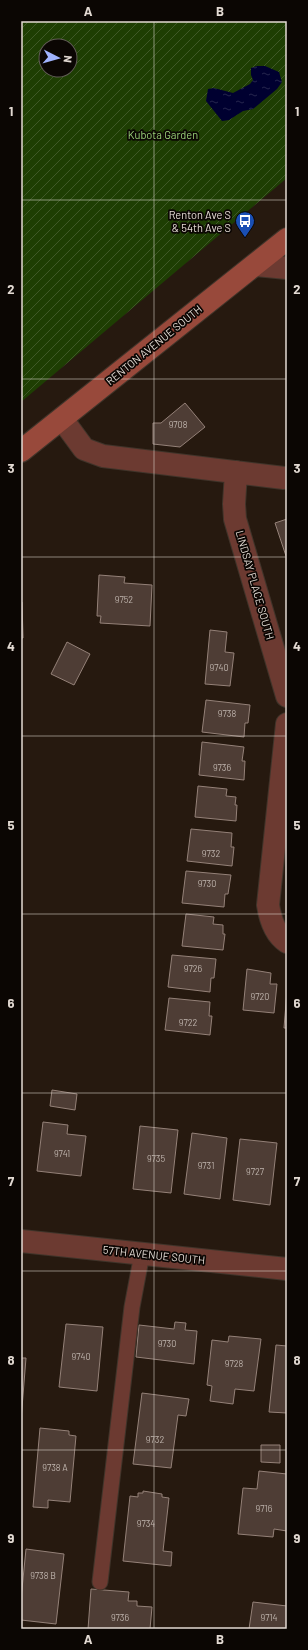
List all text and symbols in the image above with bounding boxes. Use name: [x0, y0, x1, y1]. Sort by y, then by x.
text: A: [84, 3, 93, 19]
text: B: [216, 3, 224, 19]
north arrow: [38, 38, 78, 78]
text: N: [62, 55, 75, 63]
text: 1: [9, 103, 13, 119]
text: 1: [295, 103, 299, 119]
park label: Kubota Garden: [128, 128, 198, 141]
place label: Renton Ave S & 54th Ave S: [169, 208, 231, 234]
bus stop icon: Renton Ave S & 54th Ave S: [234, 210, 256, 238]
text: 2: [7, 281, 15, 297]
text: 2: [293, 281, 301, 297]
street label: RENTON AVENUE SOUTH: [103, 302, 204, 387]
house number: 9708: [169, 419, 188, 430]
text: 3: [7, 460, 15, 476]
text: 3: [293, 460, 301, 476]
street label: LINDSAY PLACE SOUTH: [234, 529, 277, 641]
house number: 9752: [115, 594, 133, 605]
text: 4: [7, 638, 15, 654]
text: 4: [293, 638, 301, 654]
house number: 9740: [210, 662, 229, 673]
house number: 9738: [218, 708, 236, 719]
house number: 9736: [213, 762, 231, 773]
text: 5: [7, 817, 15, 833]
text: 5: [293, 817, 301, 833]
house number: 9732: [202, 848, 220, 859]
house number: 9730: [198, 878, 216, 889]
house number: 9726: [184, 963, 203, 974]
house number: 9720: [251, 991, 269, 1002]
text: 6: [8, 995, 15, 1011]
text: 6: [294, 995, 301, 1011]
house number: 9722: [179, 1017, 197, 1028]
house number: 9741: [54, 1148, 70, 1159]
house number: 9735: [147, 1153, 165, 1164]
house number: 9731: [198, 1160, 214, 1171]
house number: 9727: [246, 1166, 265, 1177]
text: 7: [8, 1173, 15, 1189]
text: 7: [294, 1173, 301, 1189]
street label: 57TH AVENUE SOUTH: [102, 1243, 206, 1266]
house number: 9730: [158, 1338, 176, 1349]
house number: 9740: [72, 1351, 91, 1362]
text: 8: [7, 1352, 15, 1368]
text: 8: [293, 1352, 301, 1368]
house number: 9728: [225, 1358, 244, 1369]
house number: 9732: [146, 1434, 164, 1445]
house number: 9738 A: [42, 1462, 68, 1473]
house number: 9716: [256, 1503, 273, 1514]
house number: 9734: [137, 1518, 155, 1529]
text: 9: [8, 1530, 15, 1546]
text: 9: [294, 1530, 301, 1546]
house number: 9738 B: [30, 1570, 56, 1581]
house number: 9736: [111, 1612, 129, 1623]
house number: 9714: [260, 1612, 278, 1623]
text: A: [84, 1631, 93, 1647]
text: B: [216, 1631, 224, 1647]

